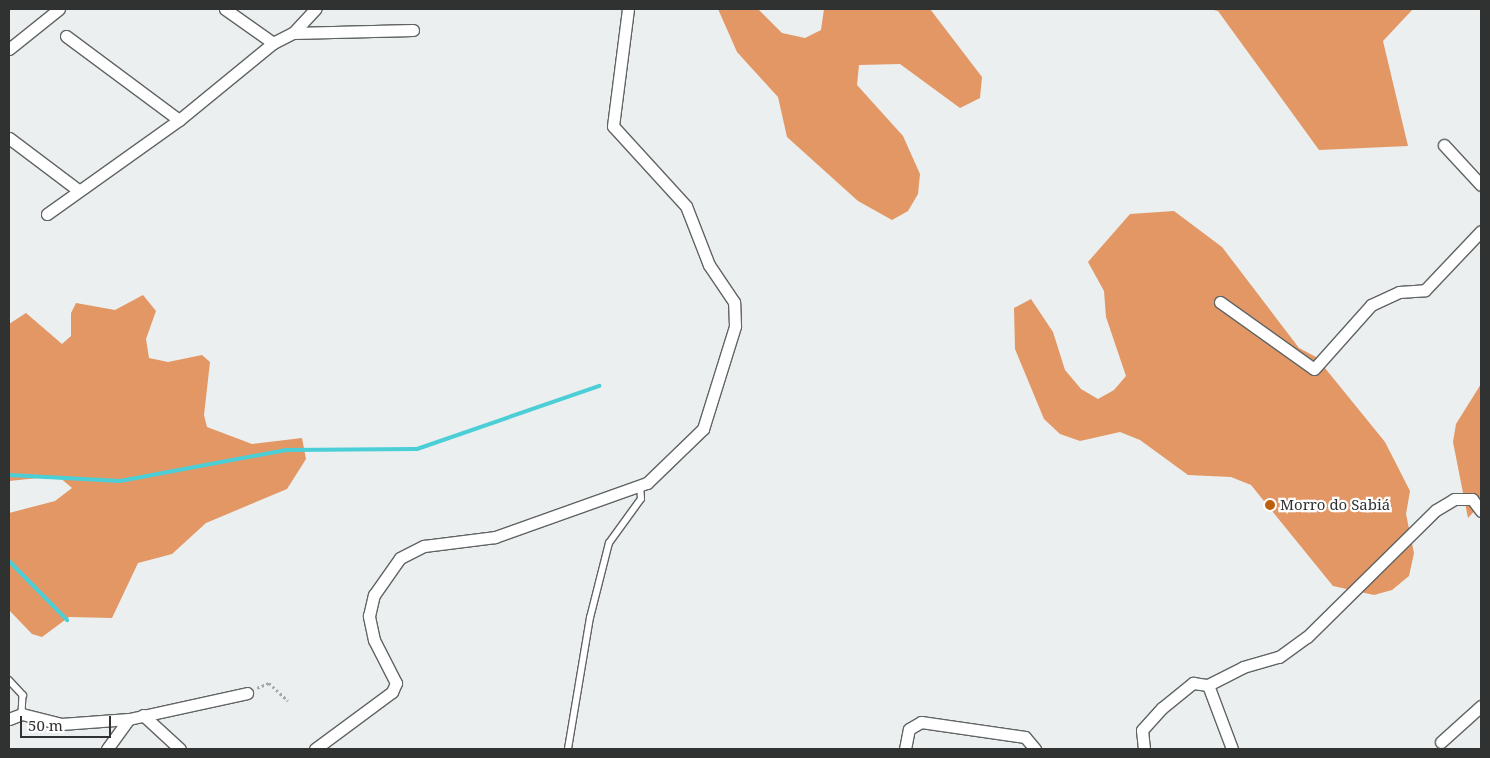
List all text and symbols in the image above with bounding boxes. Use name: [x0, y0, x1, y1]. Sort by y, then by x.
place label: Morro do Sabiá: [1280, 496, 1390, 514]
marker: Morro do Sabiá: [1264, 499, 1276, 511]
scale bar: [22, 706, 114, 738]
text: 50 m: [28, 715, 63, 735]

